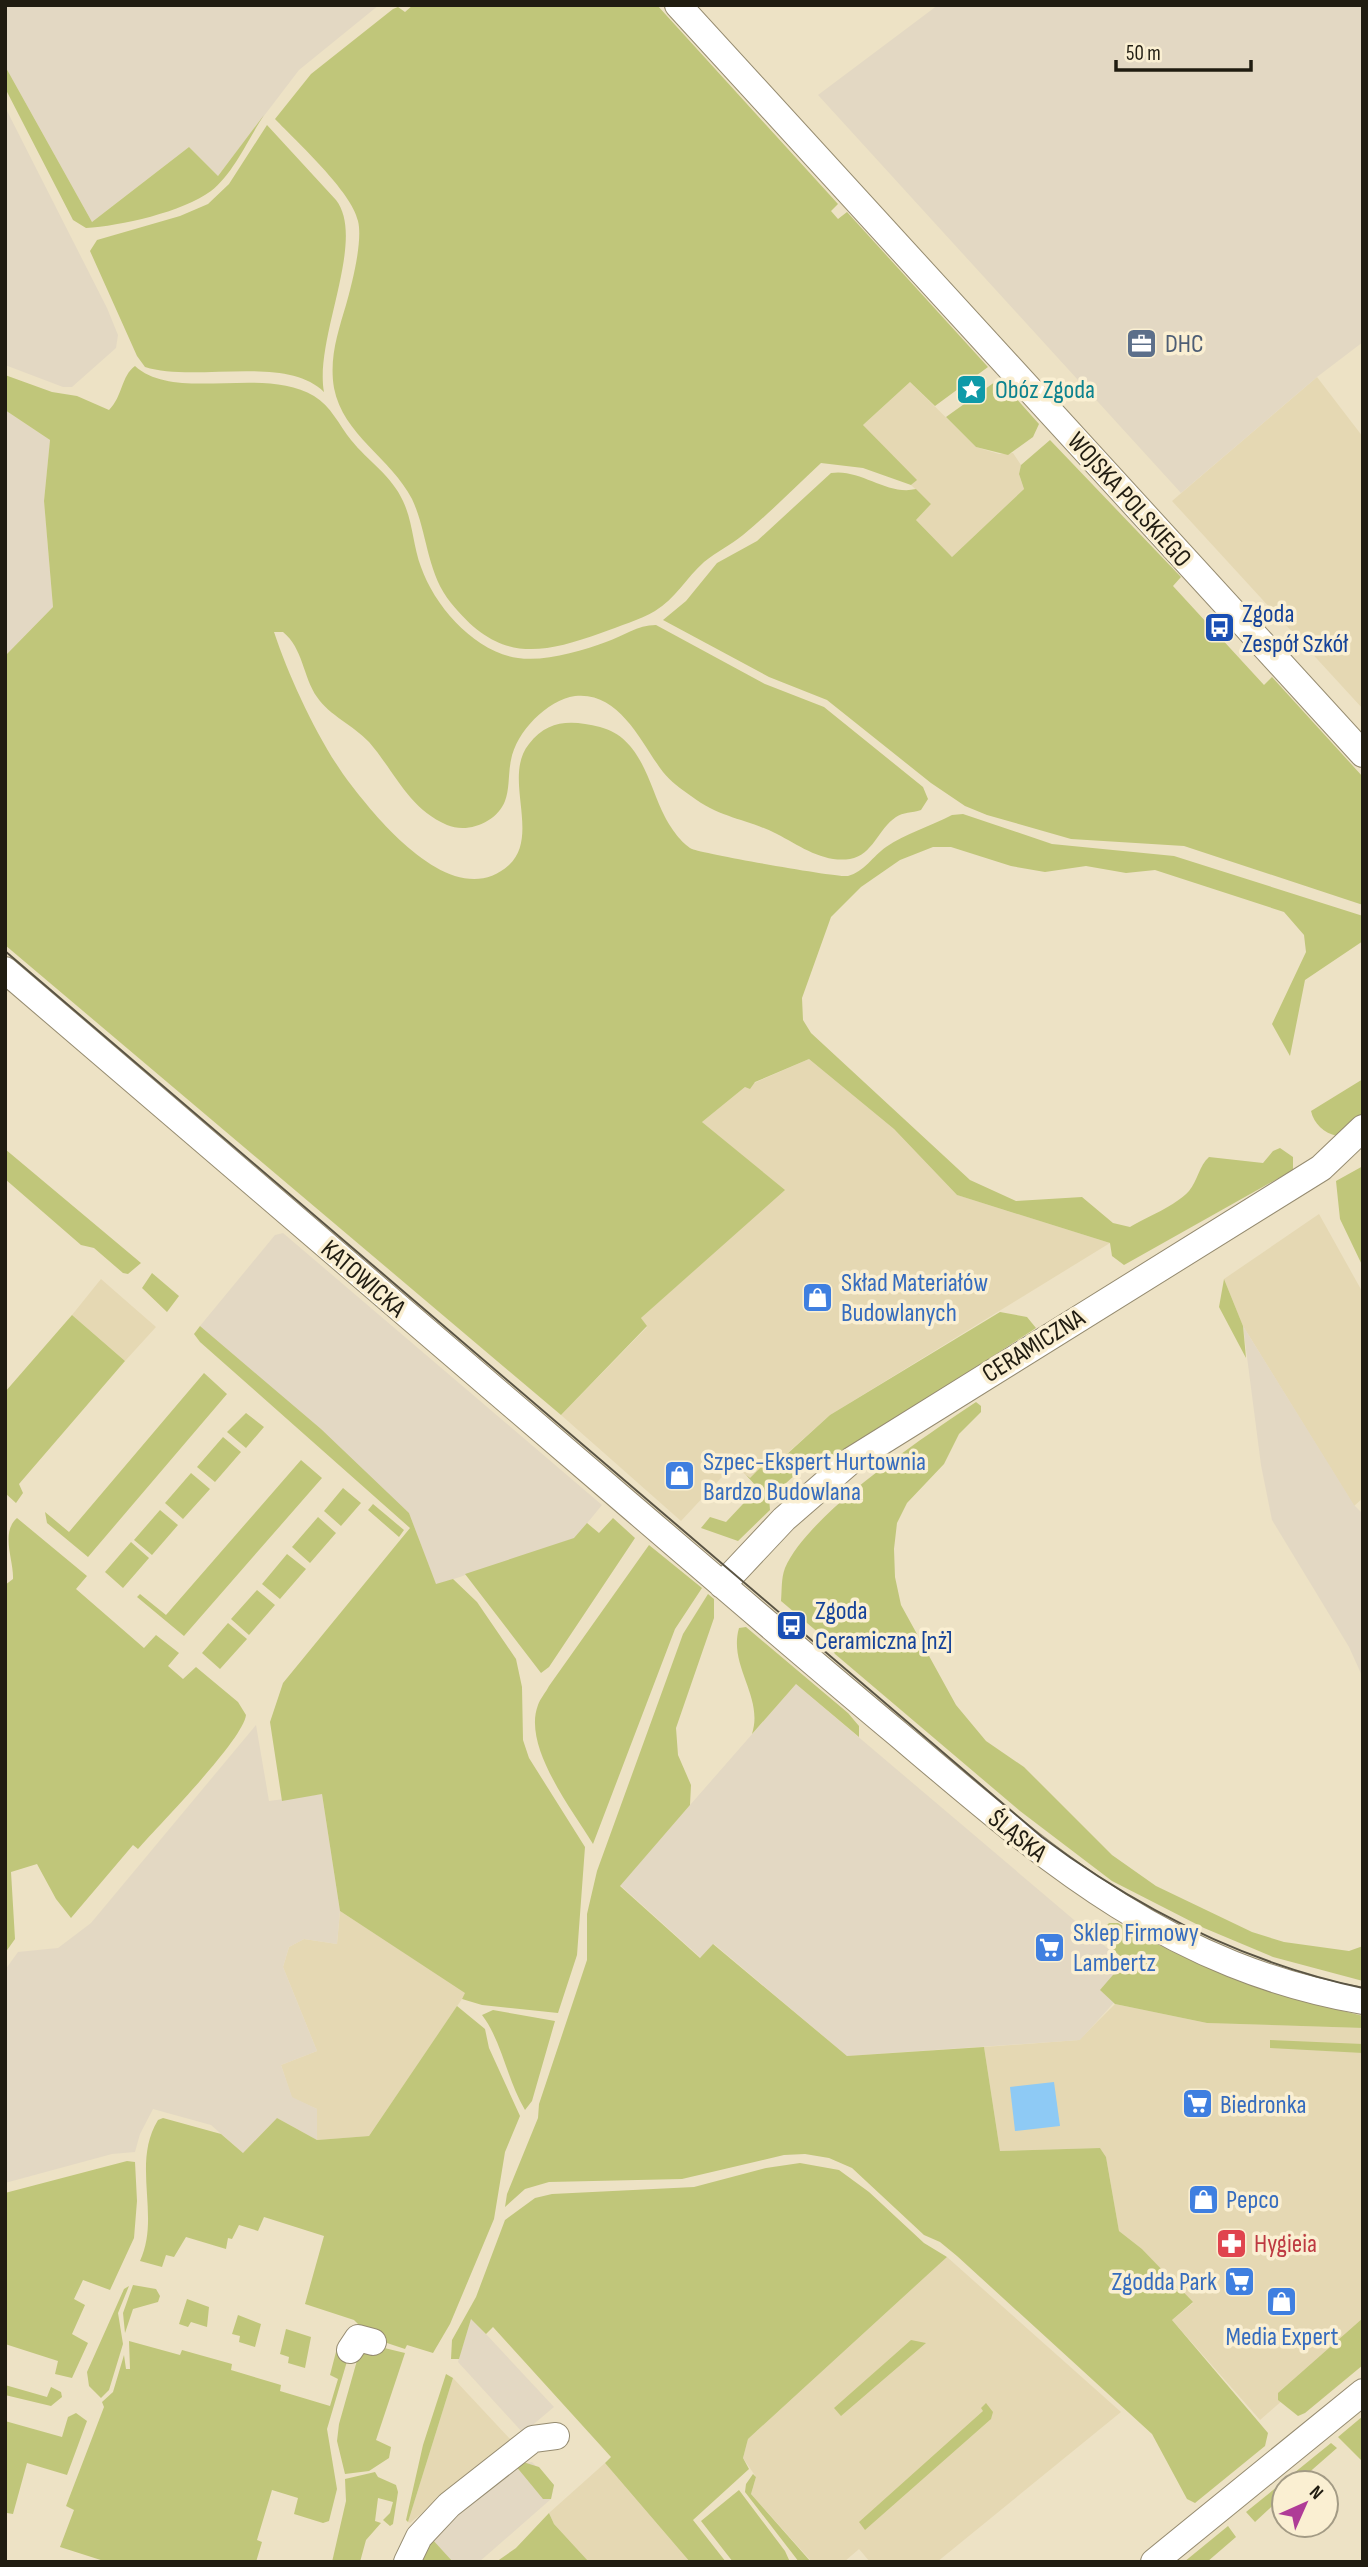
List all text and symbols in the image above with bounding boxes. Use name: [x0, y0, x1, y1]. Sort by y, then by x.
scale bar: [1116, 28, 1251, 72]
text: 50 m: [1126, 41, 1161, 66]
office icon: DHC: [1125, 326, 1159, 360]
place label: DHC: [1165, 329, 1204, 360]
place icon: Obóz Zgoda: [955, 372, 989, 406]
place label: Obóz Zgoda: [995, 375, 1095, 406]
street label: WOJSKA POLSKIEGO: [1060, 426, 1197, 574]
place label: Zgoda Zespół Szkół: [1242, 599, 1348, 660]
bus stop icon: Zgoda Zespół Szkół: [1202, 611, 1236, 645]
street label: KATOWICKA: [314, 1234, 412, 1325]
place label: Skład Materiałów Budowlanych: [841, 1268, 988, 1329]
shop icon: Skład Materiałów Budowlanych: [801, 1280, 835, 1314]
street label: CERAMICZNA: [977, 1302, 1091, 1390]
place label: Szpec-Ekspert Hurtownia Bardzo Budowlana: [703, 1447, 926, 1508]
shop icon: Szpec-Ekspert Hurtownia Bardzo Budowlana: [663, 1459, 697, 1493]
place label: Zgoda Ceramiczna [nż]: [815, 1596, 952, 1657]
bus stop icon: Zgoda Ceramiczna [nż]: [775, 1608, 809, 1642]
street label: ŚLĄSKA: [982, 1803, 1053, 1870]
place label: Sklep Firmowy Lambertz: [1073, 1918, 1199, 1979]
supermarket icon: Sklep Firmowy Lambertz: [1033, 1930, 1067, 1964]
supermarket icon: Biedronka: [1180, 2087, 1214, 2121]
place label: Biedronka: [1220, 2090, 1307, 2121]
shop icon: Pepco: [1186, 2182, 1220, 2216]
place label: Pepco: [1226, 2185, 1279, 2216]
pharmacy icon: Hygieia: [1214, 2226, 1248, 2260]
place label: Hygieia: [1254, 2229, 1317, 2260]
supermarket icon: Zgodda Park: [1223, 2264, 1257, 2298]
place label: Zgodda Park: [1112, 2267, 1217, 2298]
shop icon: Media Expert: [1265, 2284, 1299, 2318]
place label: Media Expert: [1225, 2322, 1339, 2353]
north arrow: [1270, 2469, 1340, 2539]
text: N: [1304, 2481, 1328, 2505]

